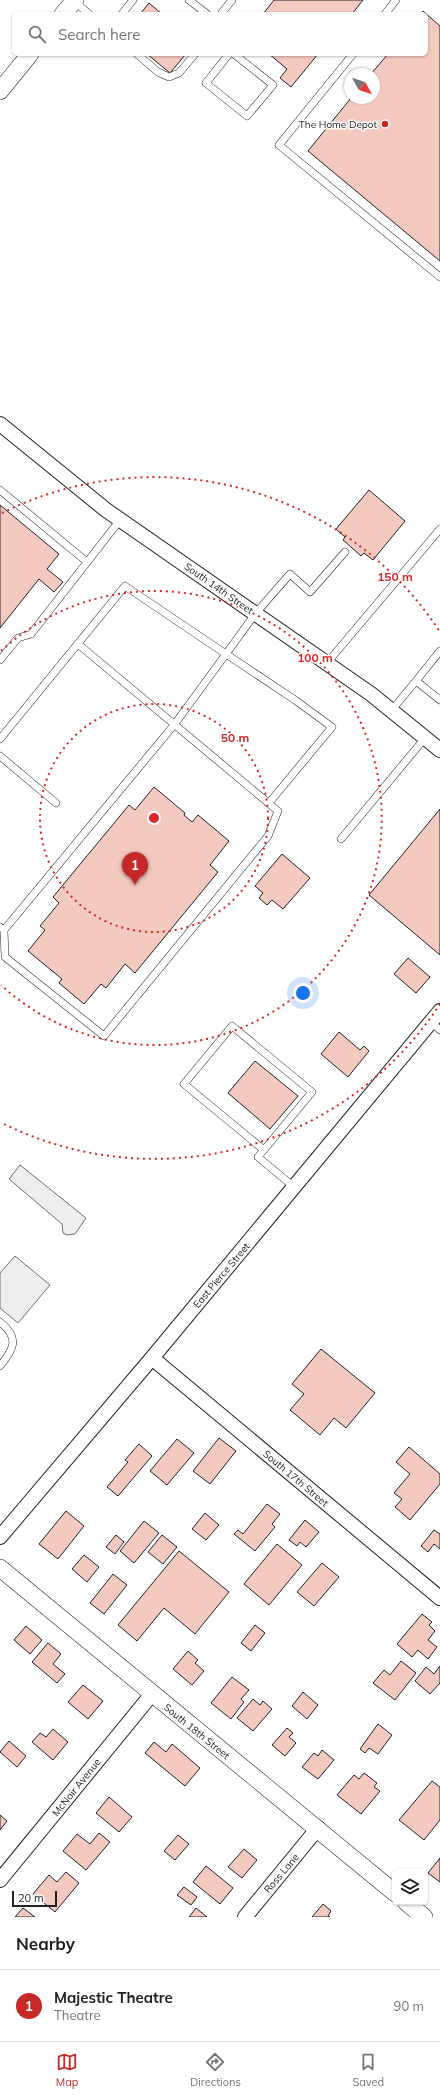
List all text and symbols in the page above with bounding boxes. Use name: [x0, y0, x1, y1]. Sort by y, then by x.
search box: [12, 12, 428, 56]
icon: search: [26, 23, 48, 45]
text: Search here: [58, 25, 140, 44]
north arrow: [344, 68, 380, 104]
place label: The Home Depot: [299, 118, 377, 131]
marker: The Home Depot: [380, 119, 390, 129]
street label: South 14th Street: [182, 560, 256, 617]
text: 150 m: [377, 569, 413, 584]
text: 100 m: [297, 650, 333, 665]
text: 50 m: [221, 730, 249, 745]
centre of rings: [147, 811, 161, 825]
pin: 1: [122, 852, 148, 885]
your location: [293, 983, 313, 1003]
street label: East Pierce Street: [190, 1240, 253, 1311]
street label: South 17th Street: [260, 1447, 331, 1510]
street label: South 18th Street: [161, 1701, 233, 1762]
street label: McNair Avenue: [49, 1756, 104, 1819]
street label: Ross Lane: [261, 1851, 302, 1896]
map controls: [392, 1869, 428, 1905]
button: layers: [392, 1869, 428, 1905]
scale bar: [12, 1889, 57, 1908]
text: 20 m: [18, 1891, 44, 1905]
text: Nearby: [16, 1933, 75, 1954]
text: Majestic Theatre: [54, 1988, 173, 2007]
text: 1: [25, 1998, 33, 2014]
text: 90 m: [394, 1998, 424, 2014]
text: Theatre: [54, 2007, 101, 2023]
tab: Map: [56, 2051, 78, 2089]
tab: Directions: [190, 2051, 241, 2089]
tab: Saved: [352, 2051, 384, 2089]

